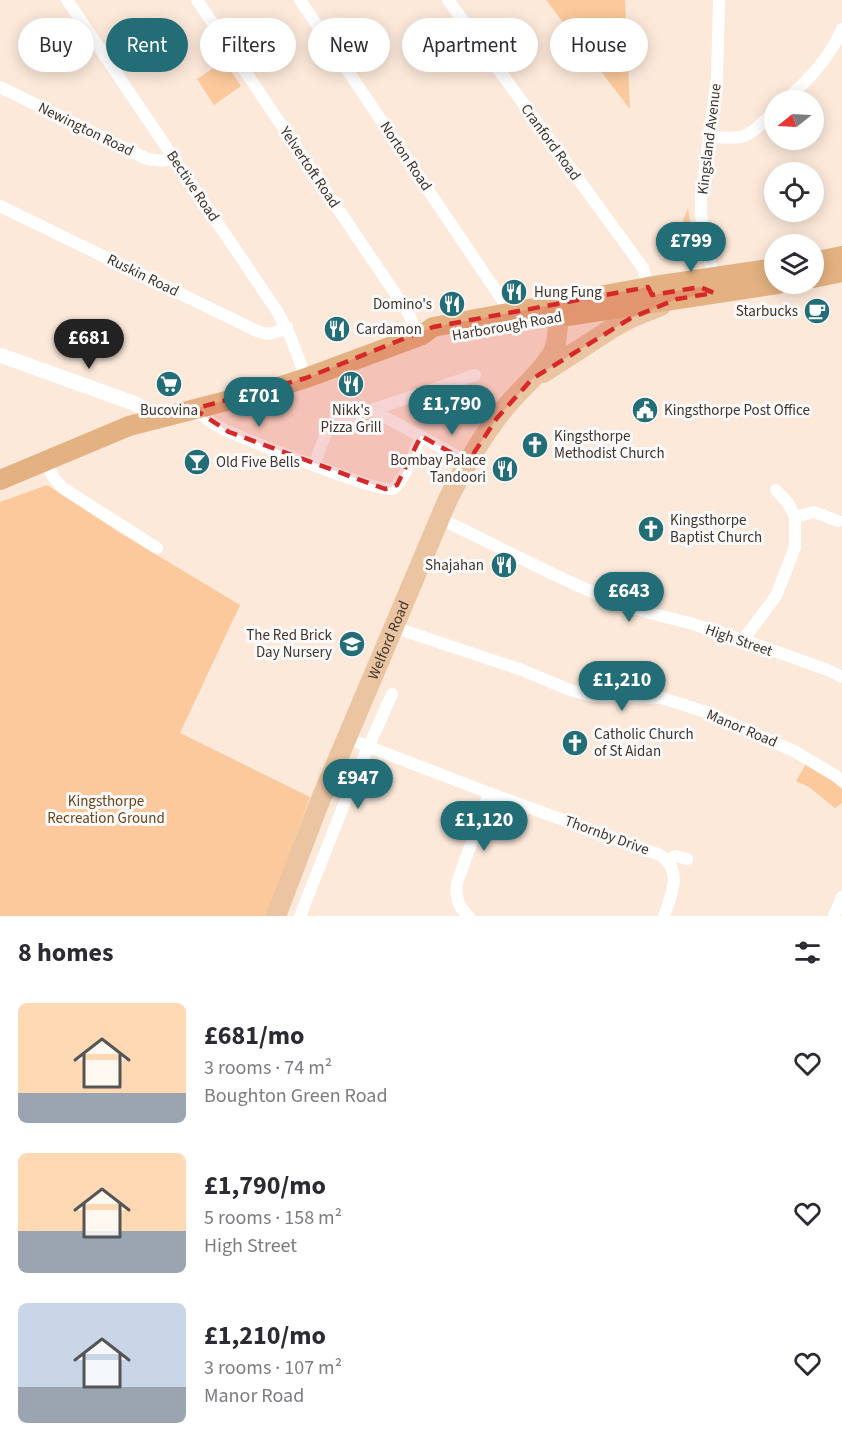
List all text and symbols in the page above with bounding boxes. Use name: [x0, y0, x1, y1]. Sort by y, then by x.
chip: Buy: [18, 18, 94, 72]
chip: Rent: [106, 18, 188, 72]
chip: Filters: [200, 18, 296, 72]
chip: New: [308, 18, 390, 72]
chip: Apartment: [402, 18, 538, 72]
chip: House: [550, 18, 648, 72]
street label: Kingsland Avenue: [692, 82, 727, 196]
north arrow: [764, 90, 824, 150]
map controls: [764, 90, 824, 294]
street label: Newington Road: [35, 97, 137, 162]
street label: Cranford Road: [516, 100, 586, 185]
street label: Norton Road: [375, 117, 437, 195]
street label: Yelvertoft Road: [274, 121, 345, 212]
street label: Bective Road: [161, 147, 224, 226]
button: locate: [764, 162, 824, 222]
pin: £799: [655, 222, 727, 273]
text: £799: [670, 227, 712, 255]
button: layers: [764, 234, 824, 294]
street label: Ruskin Road: [103, 249, 182, 302]
restaurant icon: Hung Fung: [499, 277, 529, 307]
place label: Hung Fung: [534, 282, 602, 303]
restaurant icon: Domino's: [437, 289, 467, 319]
place label: Domino's: [373, 294, 432, 315]
cafe icon: Starbucks: [802, 296, 832, 326]
place label: Starbucks: [736, 301, 798, 322]
street label: Harborough Road: [450, 306, 564, 346]
restaurant icon: Cardamon: [322, 314, 352, 344]
pin: £681: [53, 319, 125, 370]
place label: Cardamon: [356, 319, 422, 340]
text: £681: [68, 324, 110, 352]
supermarket icon: Bucovina: [154, 369, 184, 399]
restaurant icon: Nikk's Pizza Grill: [336, 369, 366, 399]
pin: £701: [223, 377, 295, 428]
text: £701: [238, 382, 280, 410]
pin: £1,790: [403, 385, 501, 436]
text: £1,790: [423, 390, 481, 418]
public building icon: Kingsthorpe Post Office: [630, 395, 660, 425]
place label: Bucovina: [140, 400, 198, 421]
place label: Nikk's Pizza Grill: [321, 400, 382, 438]
place label: Kingsthorpe Post Office: [664, 400, 810, 421]
place label: Kingsthorpe Methodist Church: [554, 426, 665, 464]
church icon: Kingsthorpe Methodist Church: [520, 430, 550, 460]
bar icon: Old Five Bells: [182, 447, 212, 477]
place label: Bombay Palace Tandoori: [390, 450, 486, 488]
place label: Old Five Bells: [216, 452, 300, 473]
restaurant icon: Bombay Palace Tandoori: [490, 454, 520, 484]
place label: Kingsthorpe Baptist Church: [670, 510, 762, 548]
church icon: Kingsthorpe Baptist Church: [636, 514, 666, 544]
restaurant icon: Shajahan: [489, 550, 519, 580]
place label: Shajahan: [425, 555, 484, 576]
pin: £643: [593, 572, 665, 623]
text: £643: [608, 577, 650, 605]
street label: Welford Road: [363, 597, 415, 683]
street label: High Street: [702, 619, 775, 662]
place label: The Red Brick Day Nursery: [246, 625, 333, 663]
school or university icon: The Red Brick Day Nursery: [337, 629, 367, 659]
pin: £1,210: [573, 661, 671, 712]
text: £1,210: [593, 666, 651, 694]
street label: Manor Road: [703, 704, 781, 753]
place label: Catholic Church of St Aidan: [594, 724, 694, 762]
church icon: Catholic Church of St Aidan: [560, 728, 590, 758]
pin: £947: [322, 759, 394, 810]
text: £947: [337, 764, 379, 792]
park label: Kingsthorpe Recreation Ground: [47, 791, 165, 829]
pin: £1,120: [435, 801, 533, 852]
text: £1,120: [455, 806, 513, 834]
street label: Thornby Drive: [562, 810, 652, 860]
text: 8 homes: [18, 934, 113, 971]
icon: filters: [791, 936, 824, 969]
text: £681/mo: [204, 1017, 304, 1054]
icon: home: [66, 1027, 138, 1099]
icon: heart: [791, 1047, 824, 1080]
text: 3 rooms · 74 m²: [204, 1054, 332, 1082]
text: Boughton Green Road: [204, 1082, 388, 1110]
text: £1,790/mo: [204, 1167, 326, 1204]
icon: home: [66, 1177, 138, 1249]
icon: heart: [791, 1197, 824, 1230]
text: 5 rooms · 158 m²: [204, 1204, 342, 1232]
text: High Street: [204, 1232, 297, 1260]
text: £1,210/mo: [204, 1317, 326, 1354]
icon: home: [66, 1327, 138, 1399]
icon: heart: [791, 1347, 824, 1380]
text: 3 rooms · 107 m²: [204, 1354, 342, 1382]
text: Manor Road: [204, 1382, 304, 1410]

